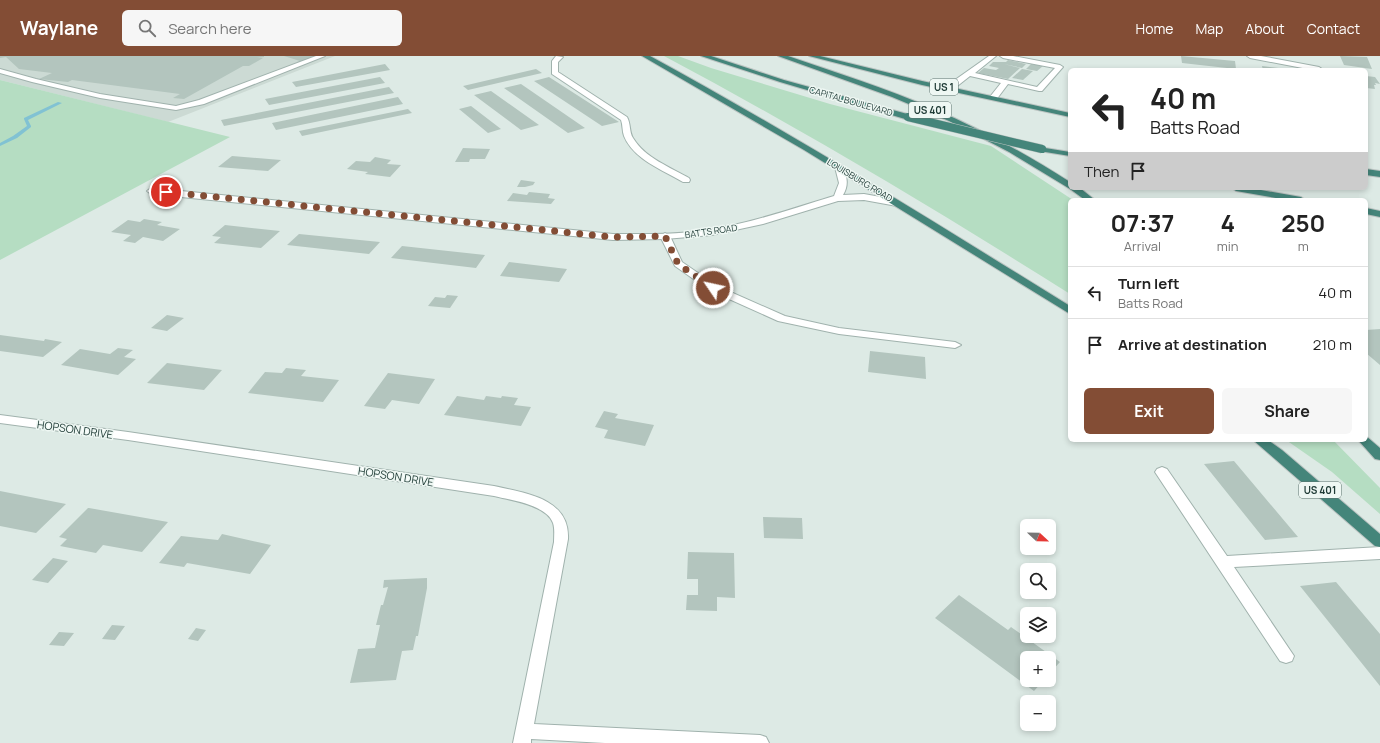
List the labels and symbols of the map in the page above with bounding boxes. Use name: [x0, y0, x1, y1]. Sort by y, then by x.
road number: US 1: [930, 79, 958, 95]
street label: CAPITAL BOULEVARD: [808, 83, 894, 119]
road number: US 401: [909, 102, 951, 118]
street label: LOUISBURG ROAD: [825, 155, 895, 205]
pin: [149, 175, 183, 209]
street label: BATTS ROAD: [684, 221, 738, 241]
position arrow: [692, 267, 734, 309]
street label: HOPSON DRIVE: [36, 416, 114, 442]
street label: HOPSON DRIVE: [357, 463, 435, 489]
road number: US 401: [1299, 482, 1341, 498]
north arrow: [1020, 519, 1056, 555]

